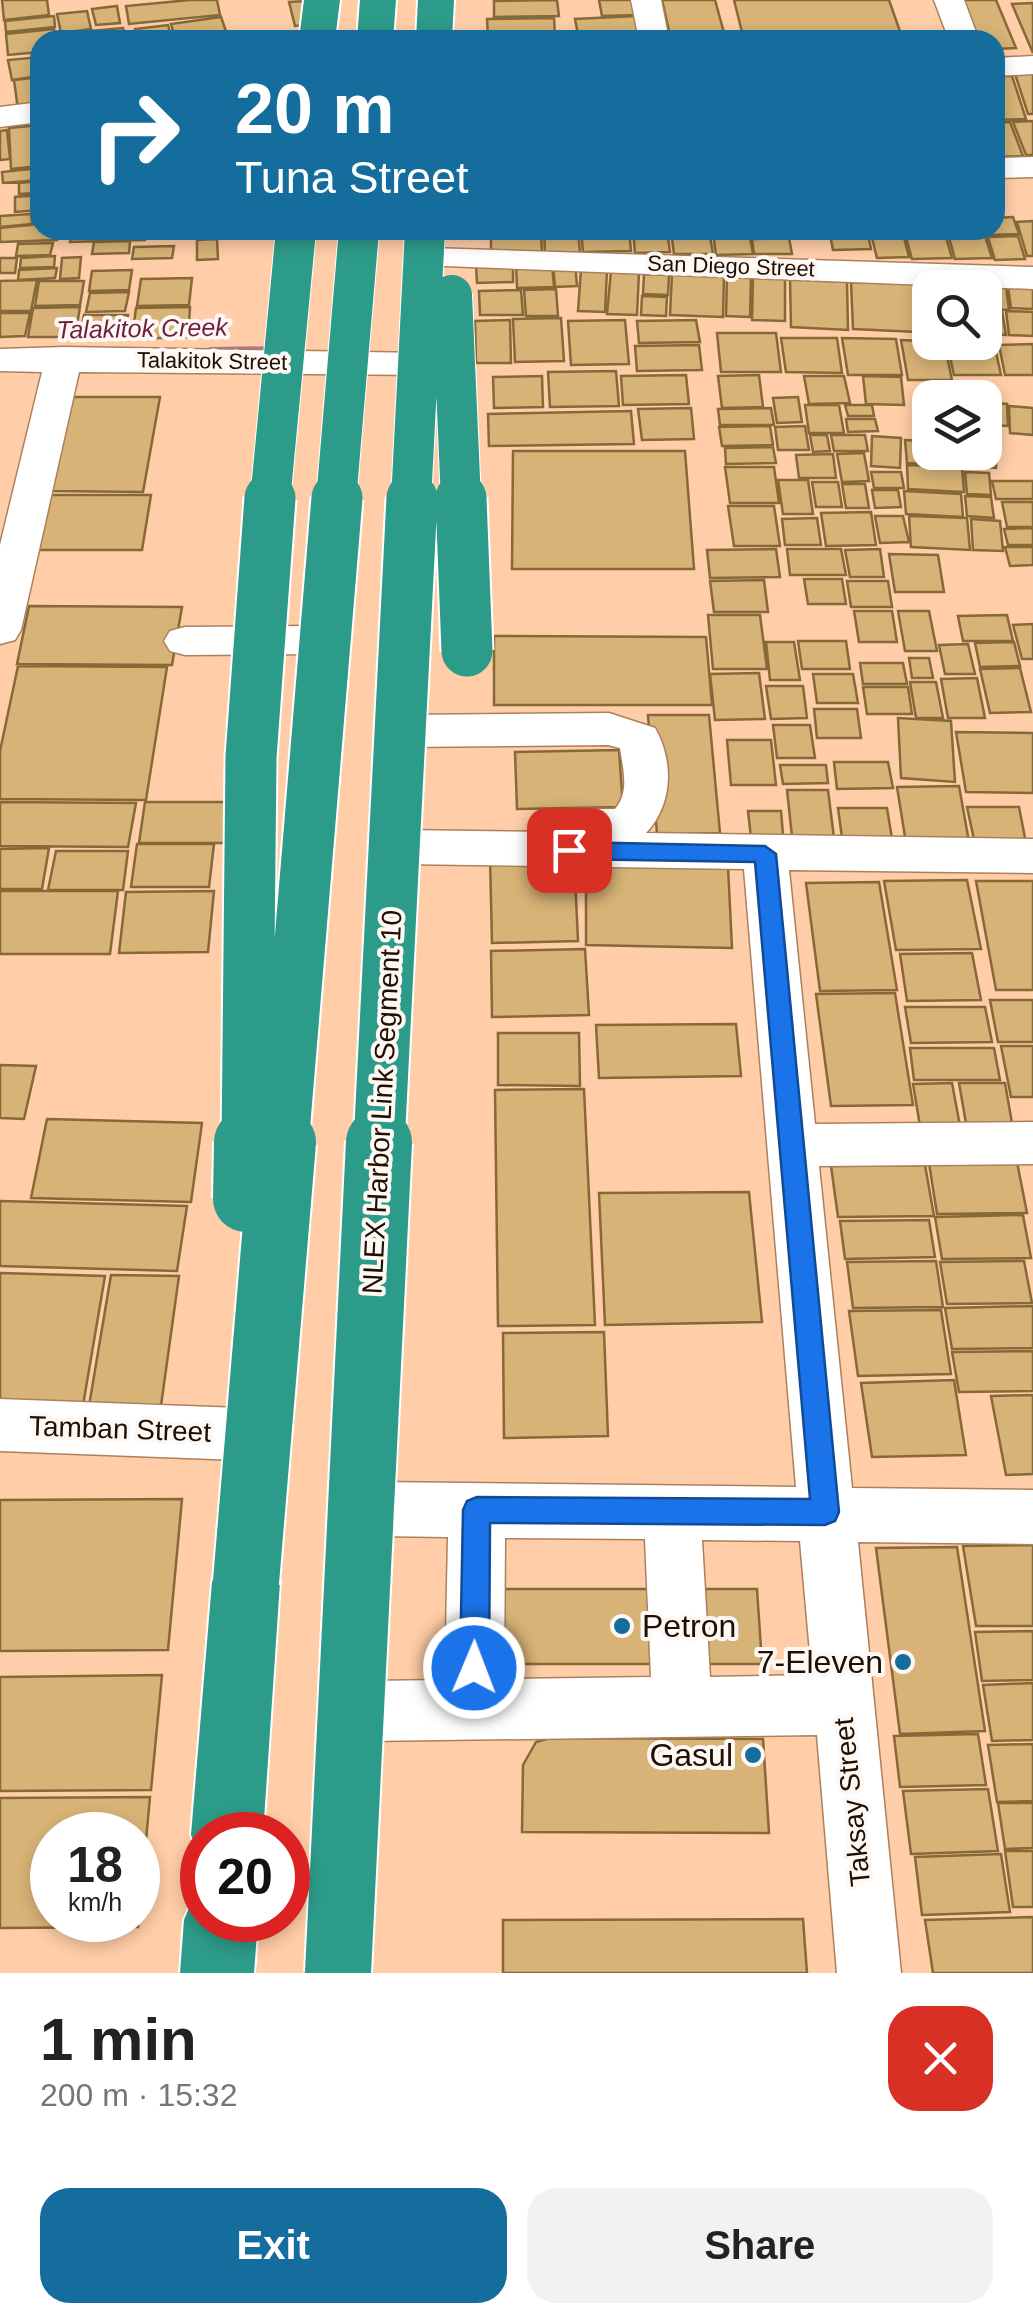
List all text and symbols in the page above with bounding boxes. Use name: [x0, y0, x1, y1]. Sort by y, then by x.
icon: right: [70, 70, 200, 200]
text: 20 m: [235, 70, 395, 148]
text: Tuna Street: [235, 152, 468, 203]
street label: San Diego Street: [647, 251, 815, 281]
map controls: [912, 270, 1002, 470]
button: search: [912, 270, 1002, 360]
water label: Talakitok Creek: [56, 312, 229, 343]
street label: Talakitok Street: [137, 347, 287, 375]
button: layers: [912, 380, 1002, 470]
pin: [527, 808, 612, 893]
icon: arrive: [542, 823, 597, 878]
street label: NLEX Harbor Link Segment 10: [356, 909, 408, 1295]
street label: Tamban Street: [28, 1410, 212, 1448]
place label: Petron: [642, 1608, 736, 1644]
marker: Petron: [611, 1615, 633, 1637]
position arrow: [422, 1616, 526, 1720]
place label: 7-Eleven: [757, 1644, 883, 1680]
marker: 7-Eleven: [892, 1651, 914, 1673]
street label: Taksay Street: [828, 1716, 876, 1888]
place label: Gasul: [649, 1737, 733, 1773]
marker: Gasul: [742, 1744, 764, 1766]
speed limit sign: 20: [180, 1812, 310, 1942]
text: 18: [67, 1837, 123, 1893]
text: km/h: [68, 1888, 122, 1916]
text: 1 min: [40, 2006, 197, 2073]
button: close: [888, 2006, 993, 2111]
text: 200 m · 15:32: [40, 2077, 237, 2113]
button: Exit: [40, 2188, 507, 2303]
button: Share: [527, 2188, 993, 2303]

